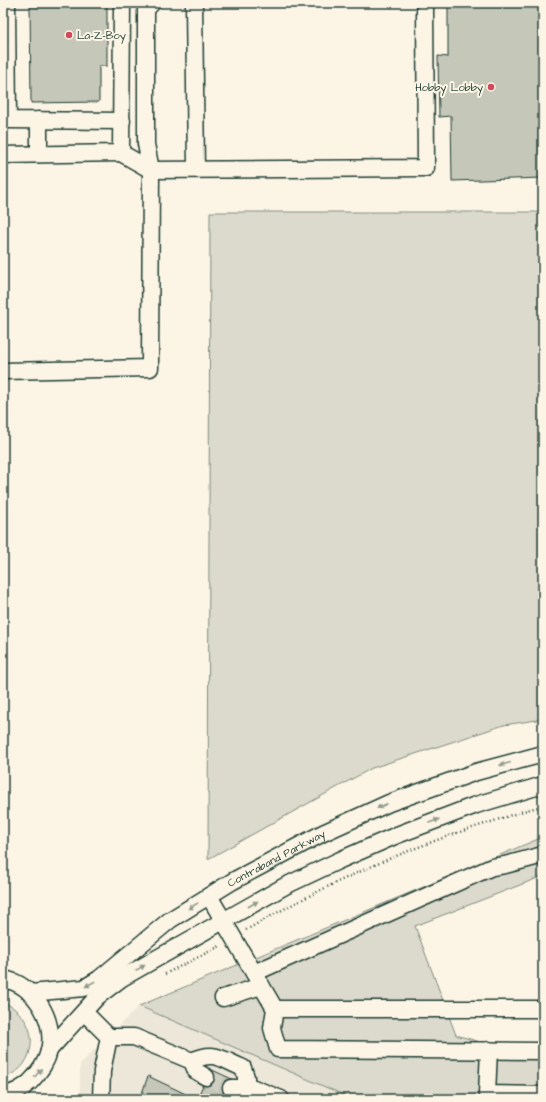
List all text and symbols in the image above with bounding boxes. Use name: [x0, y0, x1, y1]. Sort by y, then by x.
place label: La-Z-Boy: [77, 28, 126, 44]
marker: La-Z-Boy: [64, 30, 74, 40]
place label: Hobby Lobby: [415, 80, 483, 96]
marker: Hobby Lobby: [486, 82, 496, 92]
one-way arrow: [499, 761, 511, 767]
one-way arrow: [377, 803, 388, 809]
one-way arrow: [429, 818, 441, 824]
street label: Contraband Parkway: [224, 826, 328, 890]
one-way arrow: [247, 901, 259, 908]
one-way arrow: [187, 902, 199, 909]
one-way arrow: [134, 965, 145, 972]
one-way arrow: [84, 981, 96, 988]
one-way arrow: [33, 1067, 42, 1078]

